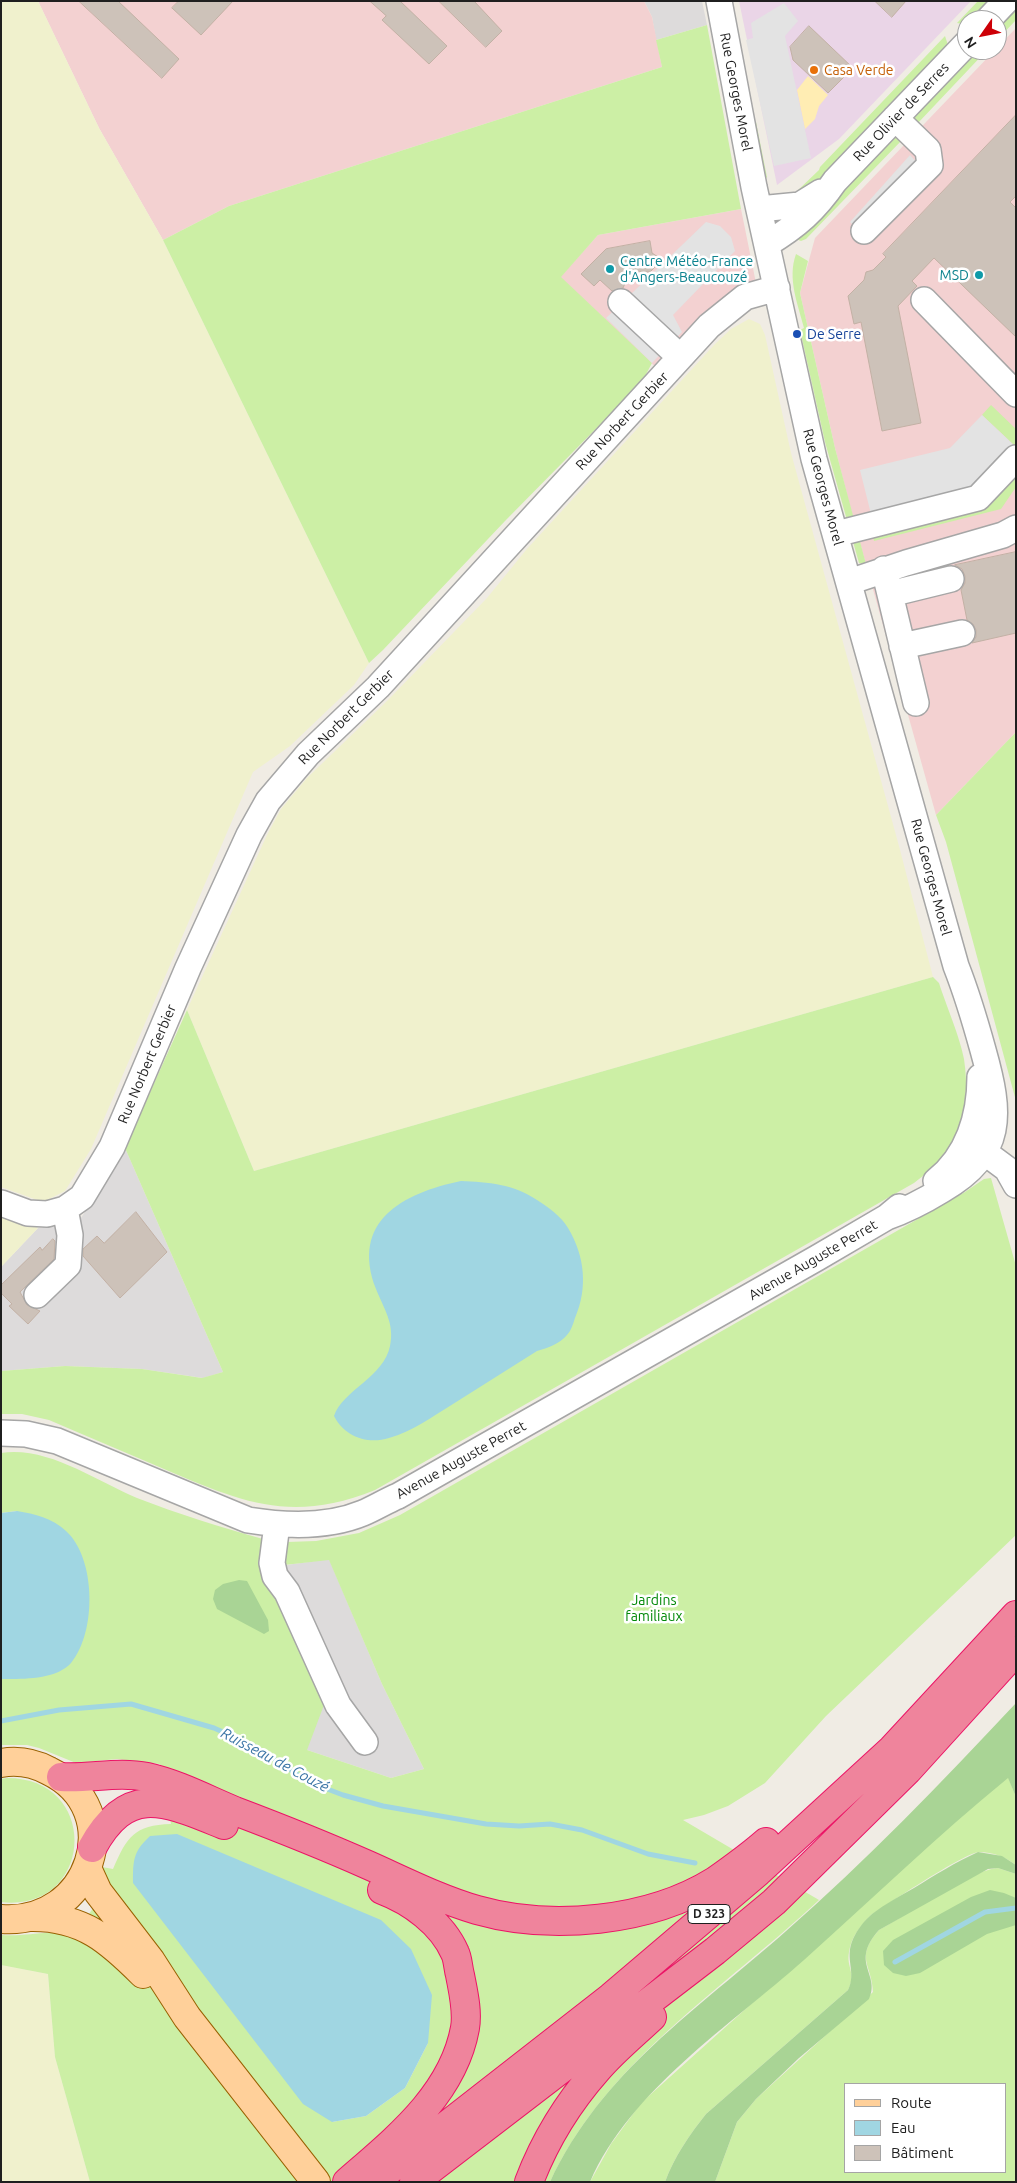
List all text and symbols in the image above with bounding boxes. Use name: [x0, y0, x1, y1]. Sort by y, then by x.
north arrow: [957, 10, 1007, 60]
street label: Rue Georges Morel: [716, 31, 756, 153]
text: N: [961, 34, 980, 51]
street label: Rue Olivier de Serres: [850, 59, 952, 165]
place label: Casa Verde: [824, 62, 894, 78]
marker: Casa Verde: [808, 64, 820, 76]
place label: Centre Météo-France d'Angers-Beaucouzé: [620, 253, 753, 286]
marker: Centre Météo-France d'Angers-Beaucouzé: [604, 263, 616, 275]
place label: MSD: [940, 267, 969, 283]
marker: MSD: [973, 269, 985, 281]
place label: De Serre: [807, 326, 861, 342]
marker: De Serre: [791, 328, 803, 340]
street label: Rue Norbert Gerbier: [572, 368, 672, 474]
street label: Rue Georges Morel: [799, 427, 847, 547]
street label: Rue Norbert Gerbier: [295, 666, 397, 768]
street label: Rue Georges Morel: [907, 817, 955, 937]
street label: Rue Norbert Gerbier: [114, 1002, 180, 1126]
street label: Avenue Auguste Perret: [746, 1216, 880, 1304]
street label: Avenue Auguste Perret: [393, 1417, 529, 1503]
park label: Jardins familiaux: [625, 1592, 683, 1624]
water label: Ruisseau de Couzé: [218, 1724, 332, 1796]
road number: D 323: [688, 1905, 730, 1924]
legend: [844, 2083, 1007, 2173]
text: Route: [891, 2094, 932, 2111]
text: Eau: [891, 2119, 916, 2136]
text: Bâtiment: [891, 2144, 953, 2161]

